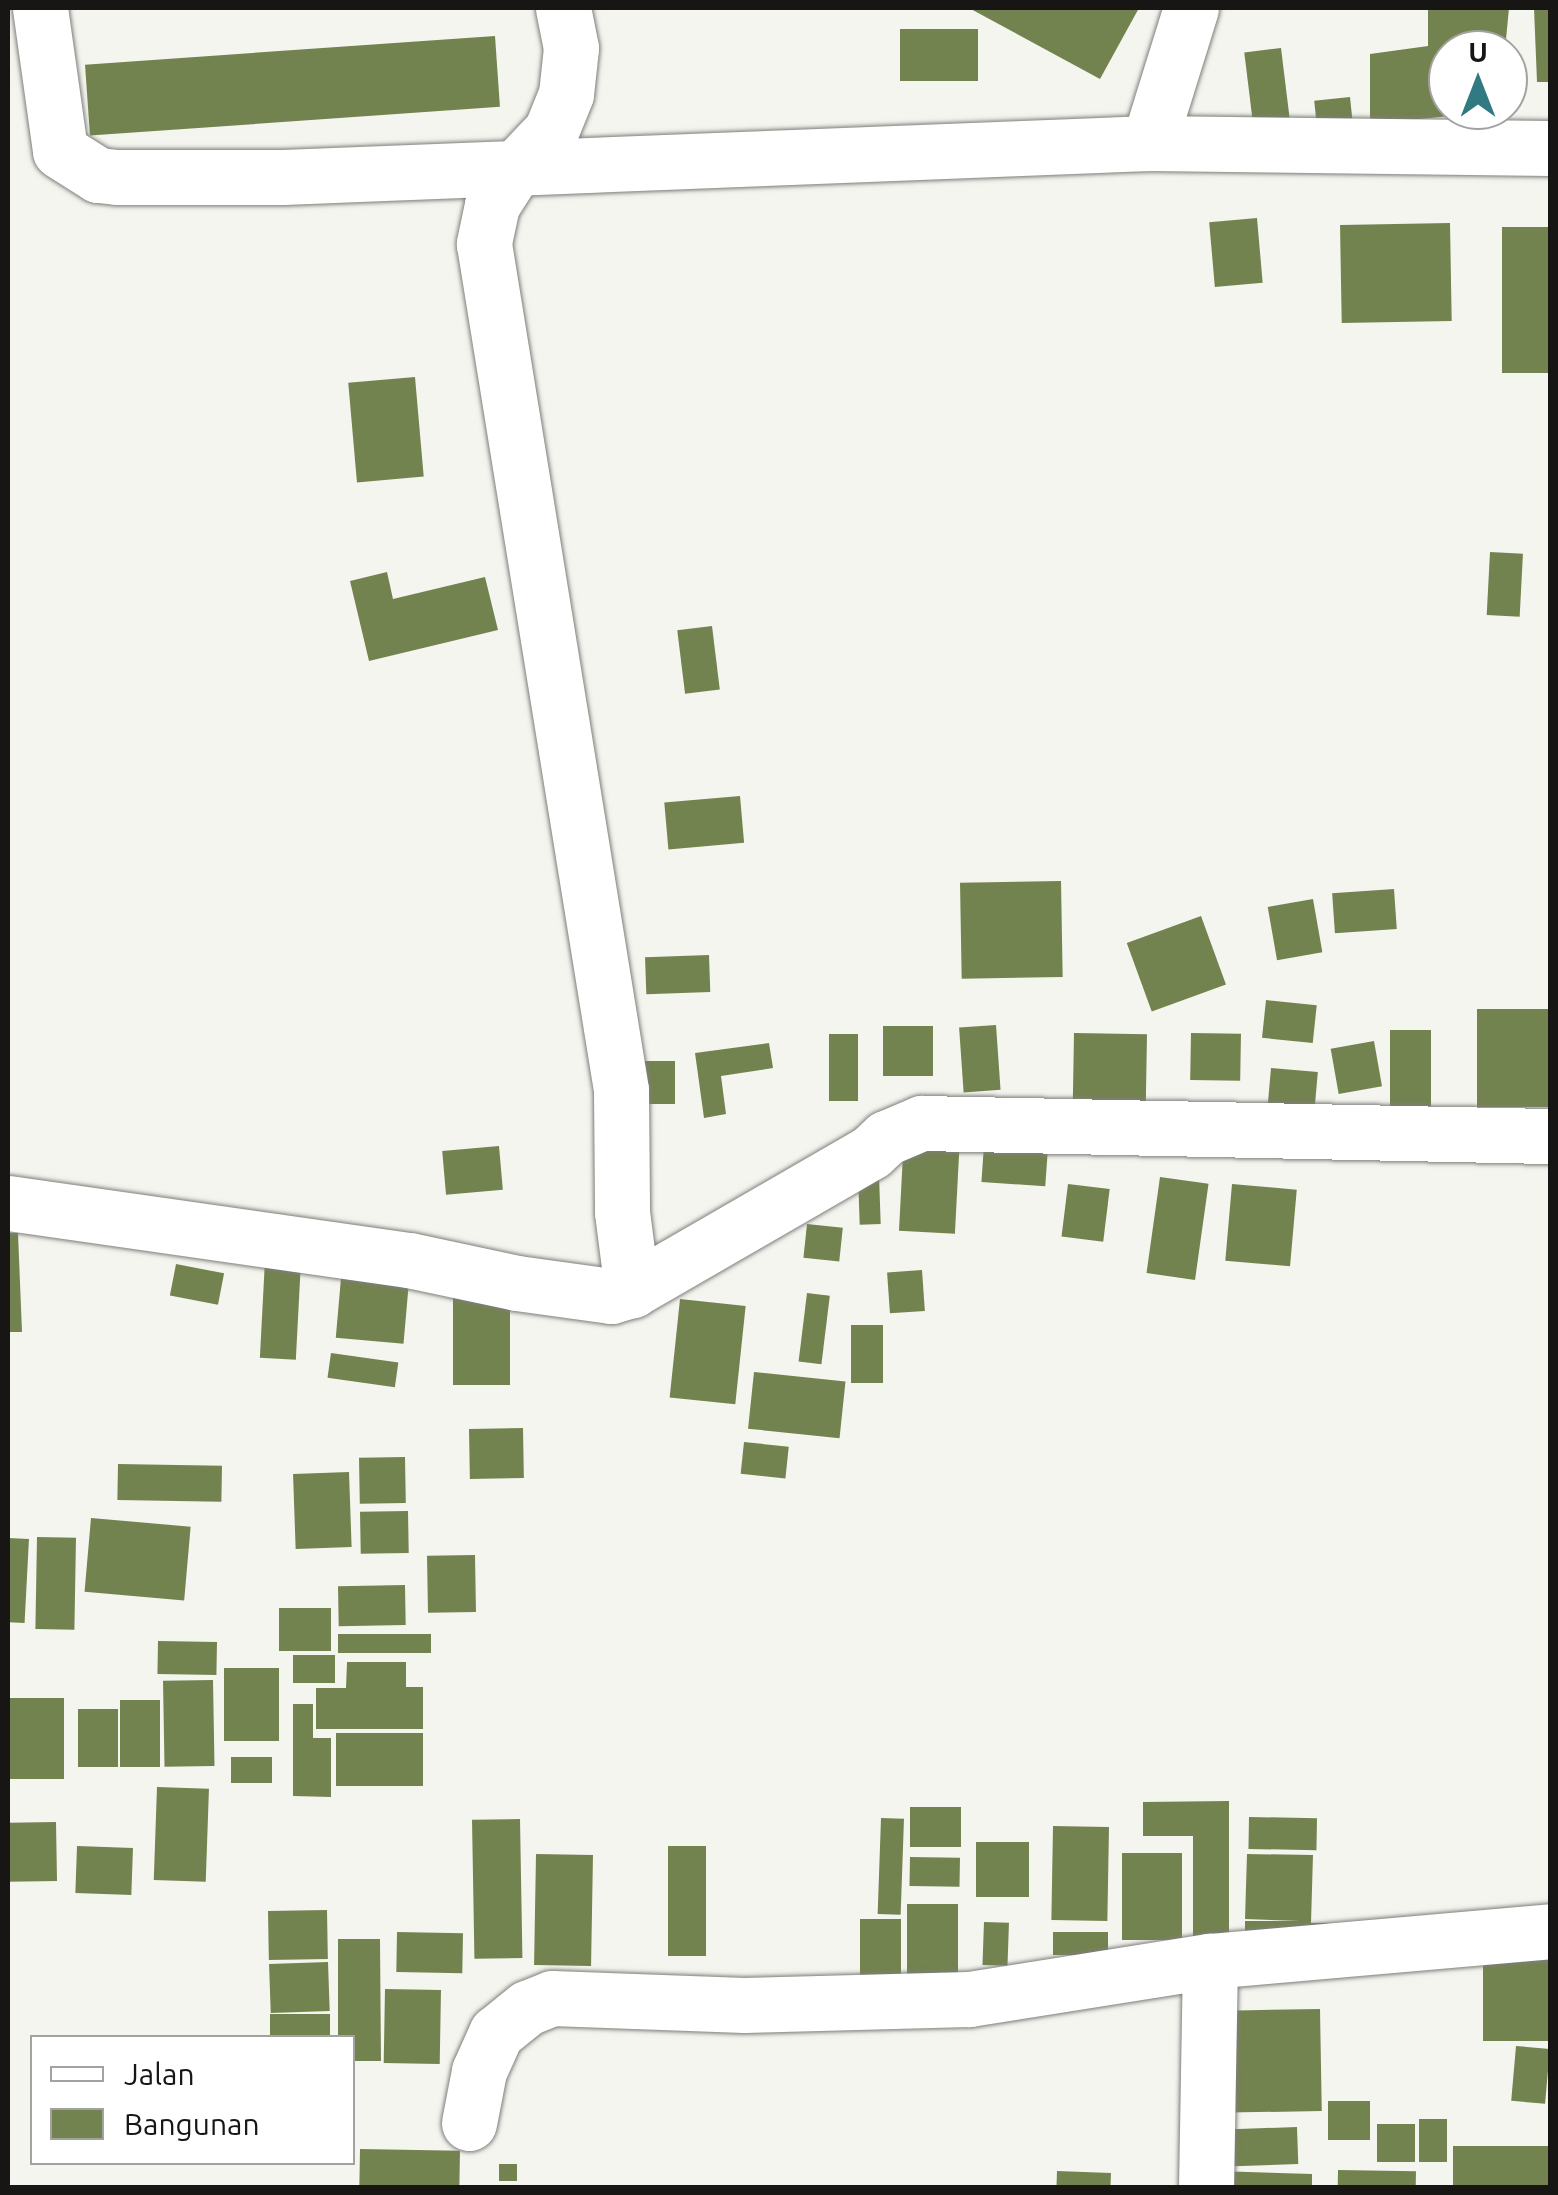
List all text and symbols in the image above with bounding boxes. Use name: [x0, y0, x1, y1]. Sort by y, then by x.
north arrow: [1428, 30, 1528, 130]
text: U: [1468, 36, 1488, 67]
legend: [30, 2035, 355, 2165]
text: Jalan: [124, 2057, 195, 2091]
text: Bangunan: [124, 2107, 260, 2141]

